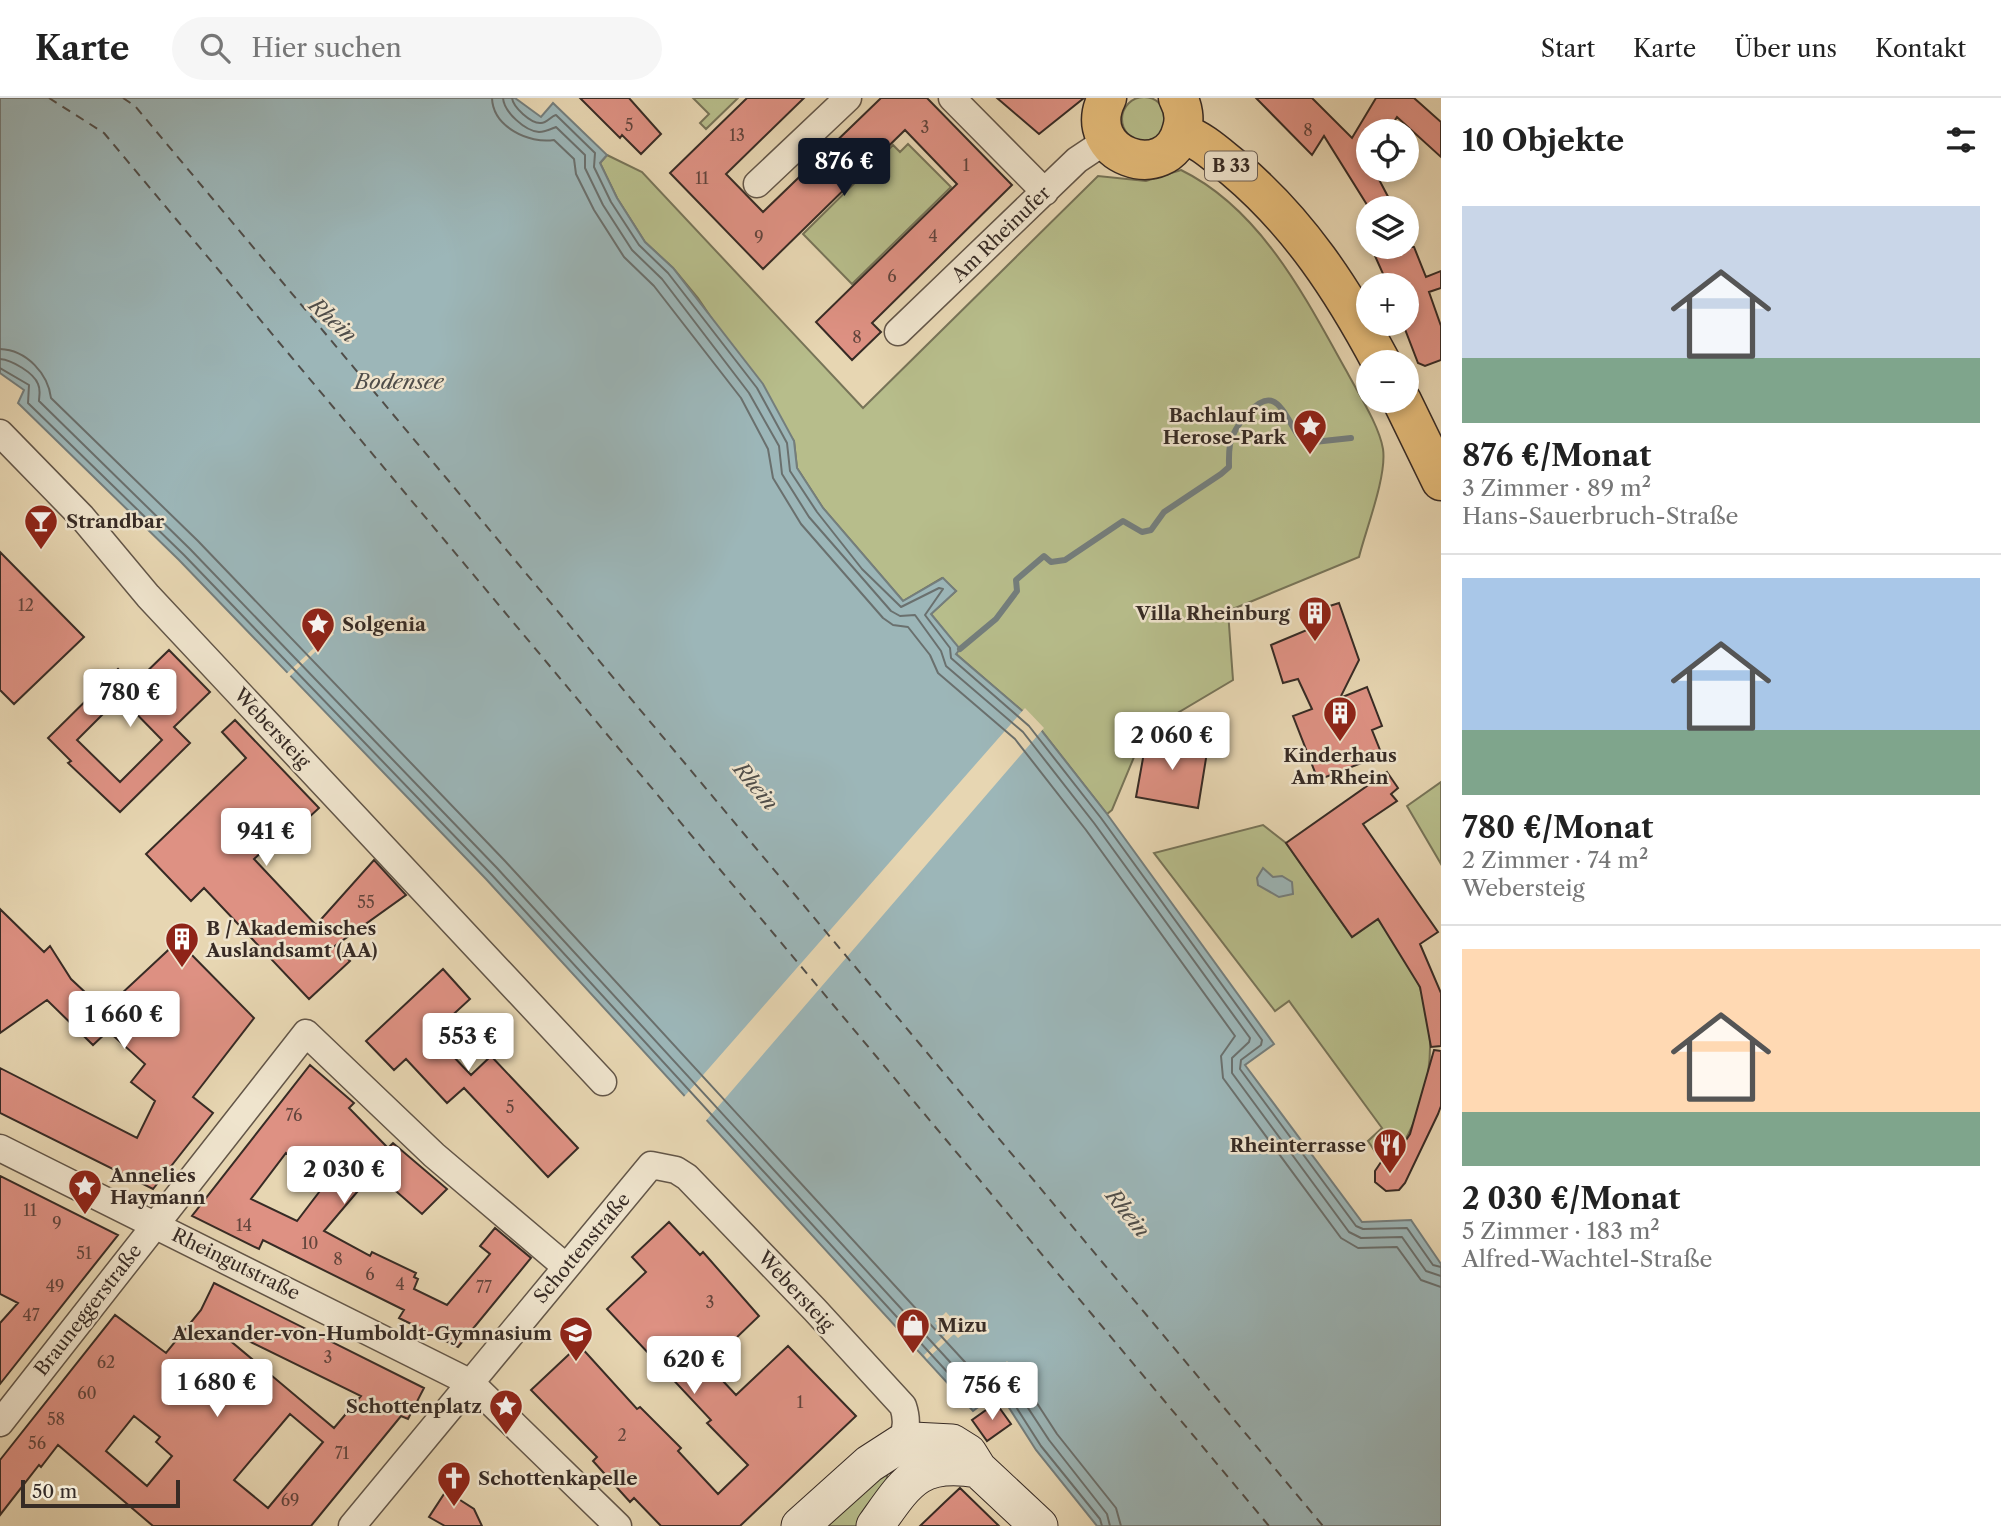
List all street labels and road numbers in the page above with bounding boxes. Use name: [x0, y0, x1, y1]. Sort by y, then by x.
road number: B 33: [1205, 152, 1257, 180]
street label: Am Rheinufer: [946, 181, 1055, 287]
street label: Webersteig: [228, 682, 316, 774]
street label: Schottenstraße: [529, 1188, 635, 1308]
street label: Rheingutstraße: [168, 1223, 304, 1305]
street label: Brauneggerstraße: [30, 1240, 146, 1380]
street label: Webersteig: [752, 1245, 840, 1337]

